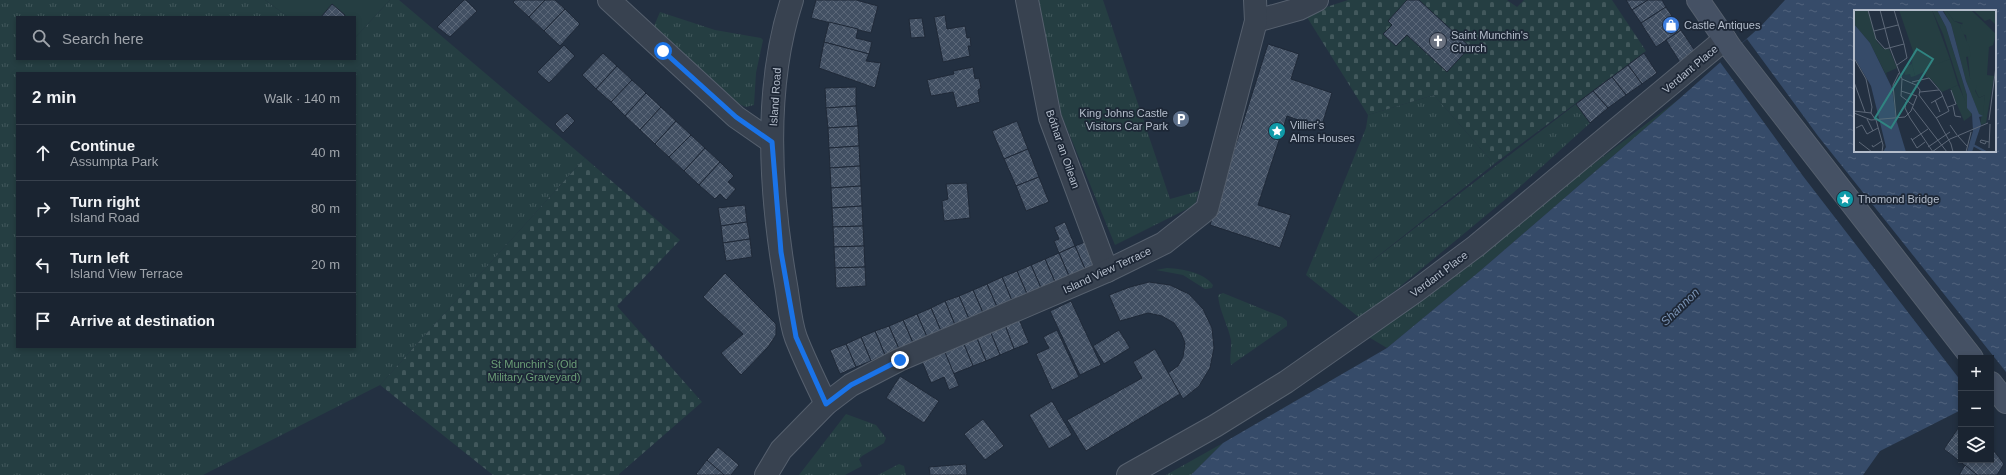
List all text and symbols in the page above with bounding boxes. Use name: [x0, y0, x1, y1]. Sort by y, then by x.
inset map: [1854, 10, 1996, 152]
shop icon: Castle Antiques: [1661, 15, 1681, 35]
search box: [16, 16, 356, 60]
place label: Castle Antiques: [1684, 19, 1761, 31]
icon: search: [30, 27, 52, 49]
place label: Saint Munchin's Church: [1451, 29, 1529, 54]
text: Search here: [62, 30, 144, 47]
church icon: Saint Munchin's Church: [1428, 31, 1448, 51]
route start: [654, 42, 672, 60]
street label: Verdant Place: [1660, 42, 1720, 96]
street label: Island Road: [767, 67, 783, 127]
text: 2 min: [32, 88, 76, 107]
text: Walk · 140 m: [264, 91, 340, 106]
place label: King Johns Castle Visitors Car Park: [1079, 107, 1168, 132]
street label: Bóthar an Oilean: [1044, 108, 1082, 190]
parking icon: King Johns Castle Visitors Car Park: [1171, 109, 1191, 129]
place label: Villier's Alms Houses: [1290, 119, 1355, 144]
place icon: Villier's Alms Houses: [1267, 121, 1287, 141]
text: Continue: [70, 137, 135, 154]
icon: ahead: [32, 142, 54, 164]
text: 40 m: [311, 145, 340, 160]
text: Assumpta Park: [70, 154, 158, 169]
place icon: Thomond Bridge: [1835, 189, 1855, 209]
text: Turn right: [70, 193, 140, 210]
place label: Thomond Bridge: [1858, 193, 1939, 205]
icon: right: [32, 198, 54, 220]
text: 80 m: [311, 201, 340, 216]
text: Island Road: [70, 210, 139, 225]
street label: Island View Terrace: [1061, 244, 1153, 296]
text: Turn left: [70, 249, 129, 266]
street label: Verdant Place: [1408, 249, 1470, 299]
icon: left: [32, 254, 54, 276]
text: 20 m: [311, 257, 340, 272]
text: Island View Terrace: [70, 266, 183, 281]
water label: Shannon: [1658, 285, 1702, 329]
icon: arrive: [32, 310, 54, 332]
text: Arrive at destination: [70, 312, 215, 329]
route end: [891, 351, 909, 369]
map controls: [1958, 355, 1994, 463]
button: +: [1958, 355, 1994, 391]
park label: St Munchin's (Old Military Graveyard): [488, 358, 580, 383]
button: −: [1958, 391, 1994, 427]
button: layers: [1958, 427, 1994, 463]

